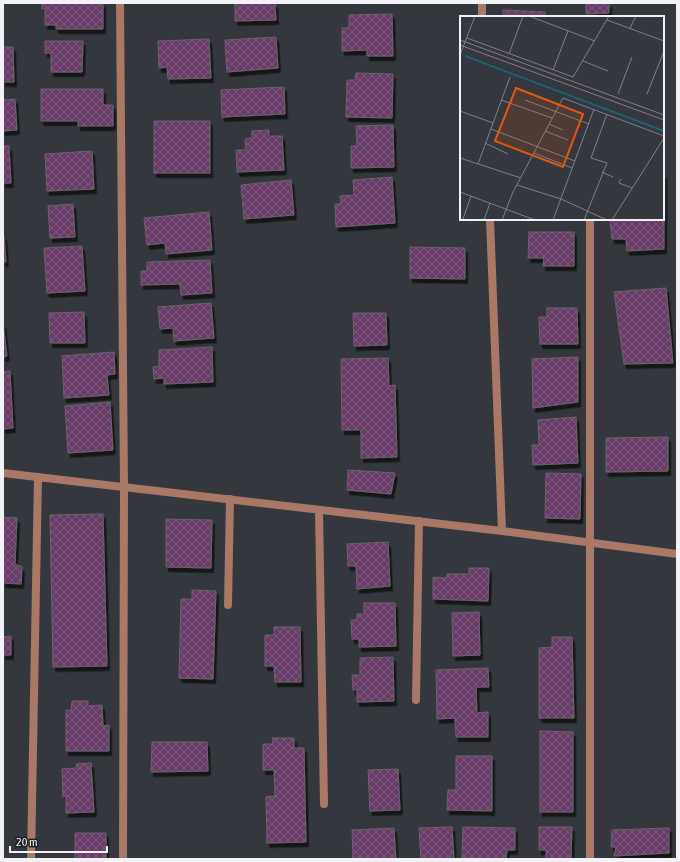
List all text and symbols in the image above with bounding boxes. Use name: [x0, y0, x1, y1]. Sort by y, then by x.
inset map: [460, 16, 664, 220]
scale bar: [10, 828, 107, 854]
text: 20 m: [16, 835, 38, 849]

